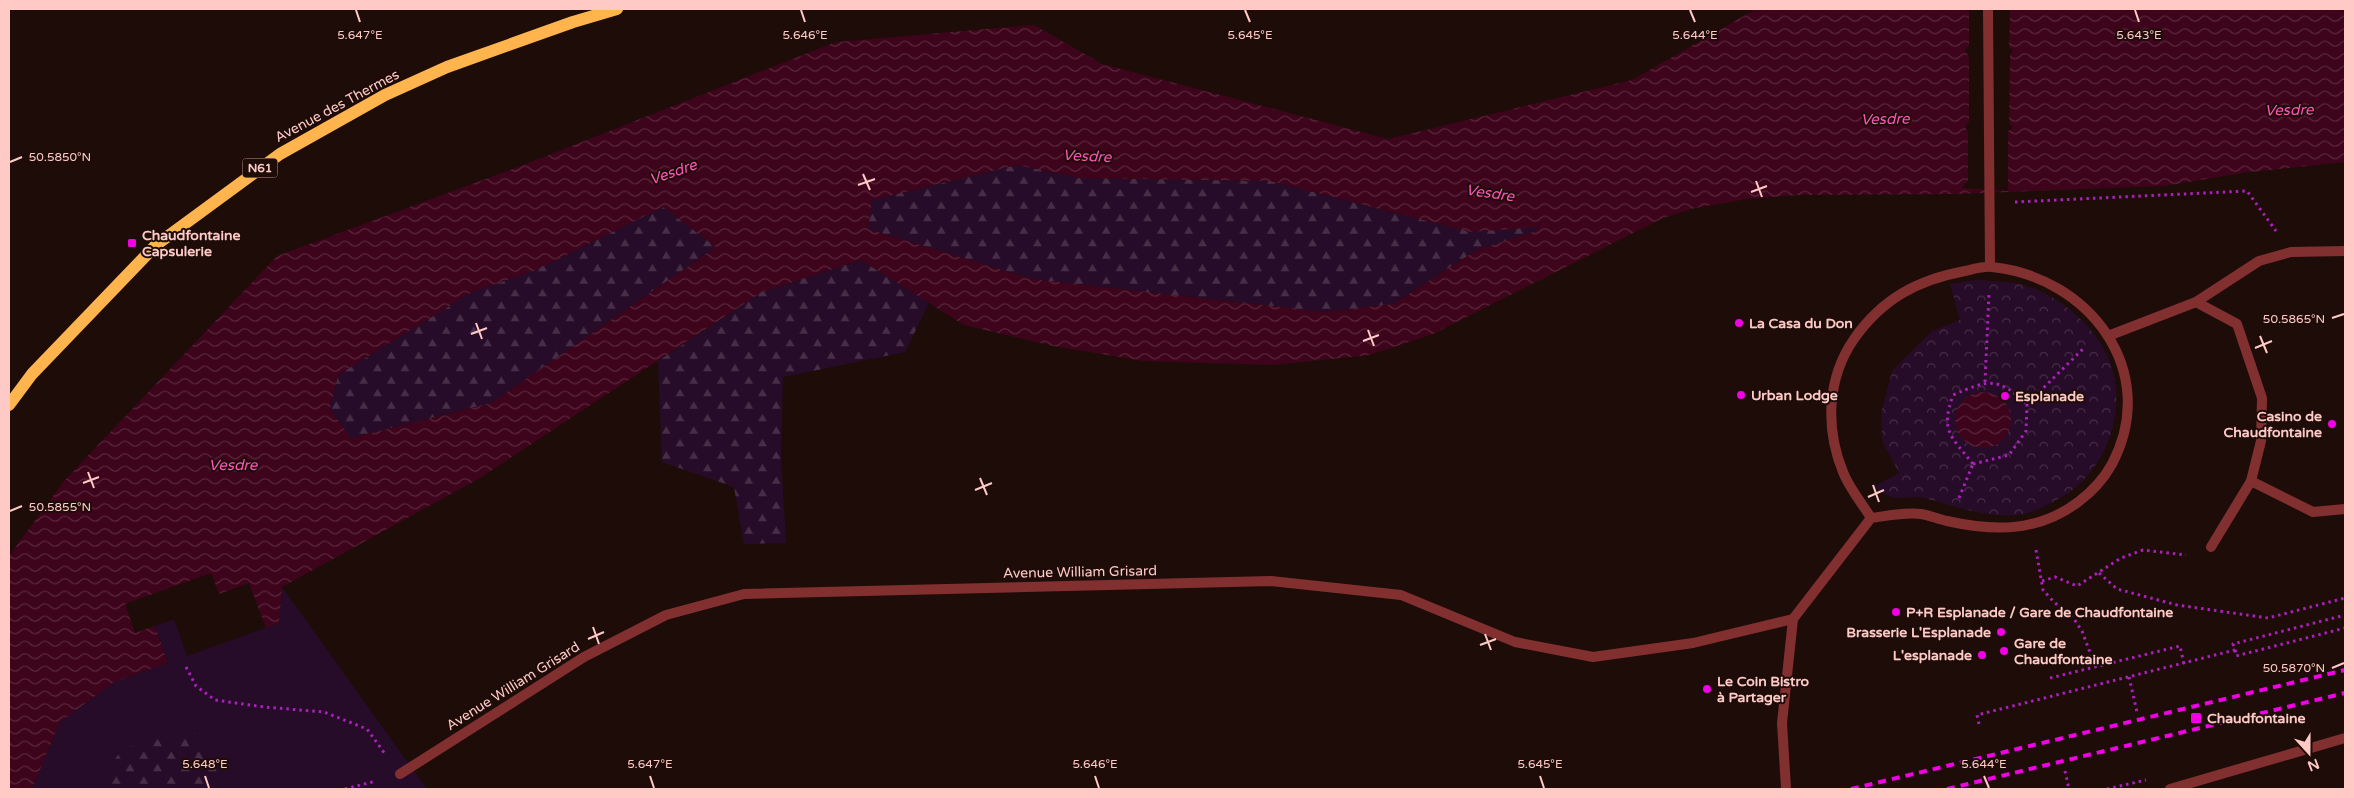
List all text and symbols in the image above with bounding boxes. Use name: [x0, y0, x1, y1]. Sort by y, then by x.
text: 5.647°E: [337, 28, 383, 42]
text: 5.646°E: [782, 28, 828, 42]
text: 5.645°E: [1227, 28, 1273, 42]
text: 5.644°E: [1672, 28, 1718, 42]
text: 5.643°E: [2116, 28, 2162, 42]
street label: Avenue des Thermes: [272, 66, 402, 146]
water label: Vesdre: [2264, 101, 2315, 119]
water label: Vesdre: [1860, 110, 1911, 128]
water label: Vesdre: [1062, 146, 1113, 166]
text: 50.5850°N: [29, 150, 91, 164]
water label: Vesdre: [647, 155, 700, 188]
road number: N61: [242, 158, 278, 178]
water label: Vesdre: [1465, 181, 1517, 206]
place label: Chaudfontaine Capsulerie: [142, 227, 240, 260]
marker: Chaudfontaine Capsulerie: [126, 237, 138, 249]
text: 50.5865°N: [2263, 312, 2325, 326]
place label: La Casa du Don: [1749, 315, 1853, 332]
marker: La Casa du Don: [1733, 317, 1745, 329]
place label: Urban Lodge: [1751, 387, 1838, 404]
place label: Esplanade: [2015, 388, 2084, 405]
marker: Urban Lodge: [1735, 389, 1747, 401]
marker: Esplanade: [1999, 390, 2011, 402]
place label: Casino de Chaudfontaine: [2224, 408, 2322, 441]
marker: Casino de Chaudfontaine: [2326, 418, 2338, 430]
water label: Vesdre: [209, 456, 259, 474]
text: 50.5855°N: [29, 500, 91, 514]
street label: Avenue William Grisard: [1003, 562, 1157, 582]
place label: P+R Esplanade / Gare de Chaudfontaine: [1906, 604, 2173, 621]
marker: P+R Esplanade / Gare de Chaudfontaine: [1890, 606, 1902, 618]
place label: Brasserie L'Esplanade: [1846, 624, 1991, 641]
marker: Brasserie L'Esplanade: [1995, 626, 2007, 638]
place label: Gare de Chaudfontaine: [2014, 635, 2112, 668]
street label: Avenue William Grisard: [443, 638, 583, 734]
marker: Gare de Chaudfontaine: [1998, 645, 2010, 657]
place label: L'esplanade: [1893, 647, 1972, 664]
marker: L'esplanade: [1976, 649, 1988, 661]
text: 50.5870°N: [2263, 661, 2325, 675]
place label: Le Coin Bistro à Partager: [1717, 673, 1810, 706]
marker: Le Coin Bistro à Partager: [1701, 683, 1713, 695]
place label: Chaudfontaine: [2207, 710, 2305, 727]
marker: Chaudfontaine: [2189, 711, 2203, 725]
north arrow: [2284, 728, 2334, 778]
text: N: [2305, 755, 2322, 775]
text: 5.648°E: [182, 757, 228, 771]
text: 5.647°E: [627, 757, 673, 771]
text: 5.646°E: [1072, 757, 1118, 771]
text: 5.645°E: [1517, 757, 1563, 771]
text: 5.644°E: [1961, 757, 2007, 771]

